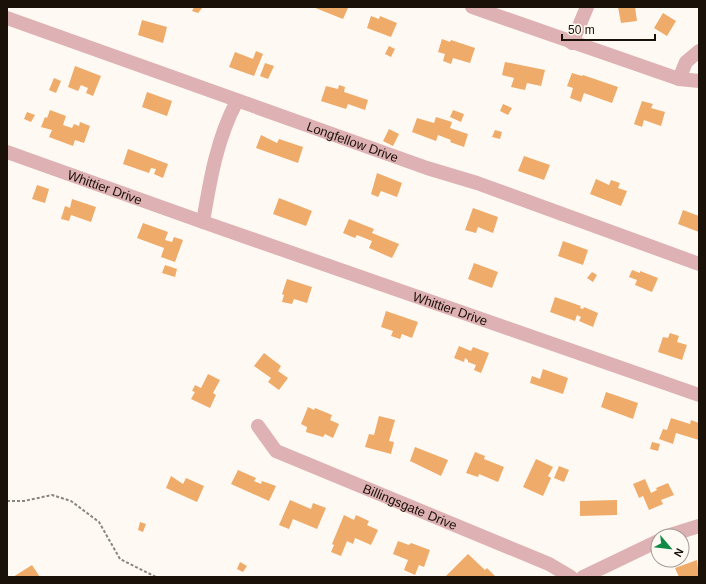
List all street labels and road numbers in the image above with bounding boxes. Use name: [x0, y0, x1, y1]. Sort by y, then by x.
street label: Longfellow Drive: [305, 119, 400, 165]
street label: Whittier Drive: [65, 167, 144, 208]
street label: Whittier Drive: [411, 289, 490, 329]
street label: Billingsgate Drive: [361, 481, 459, 533]

